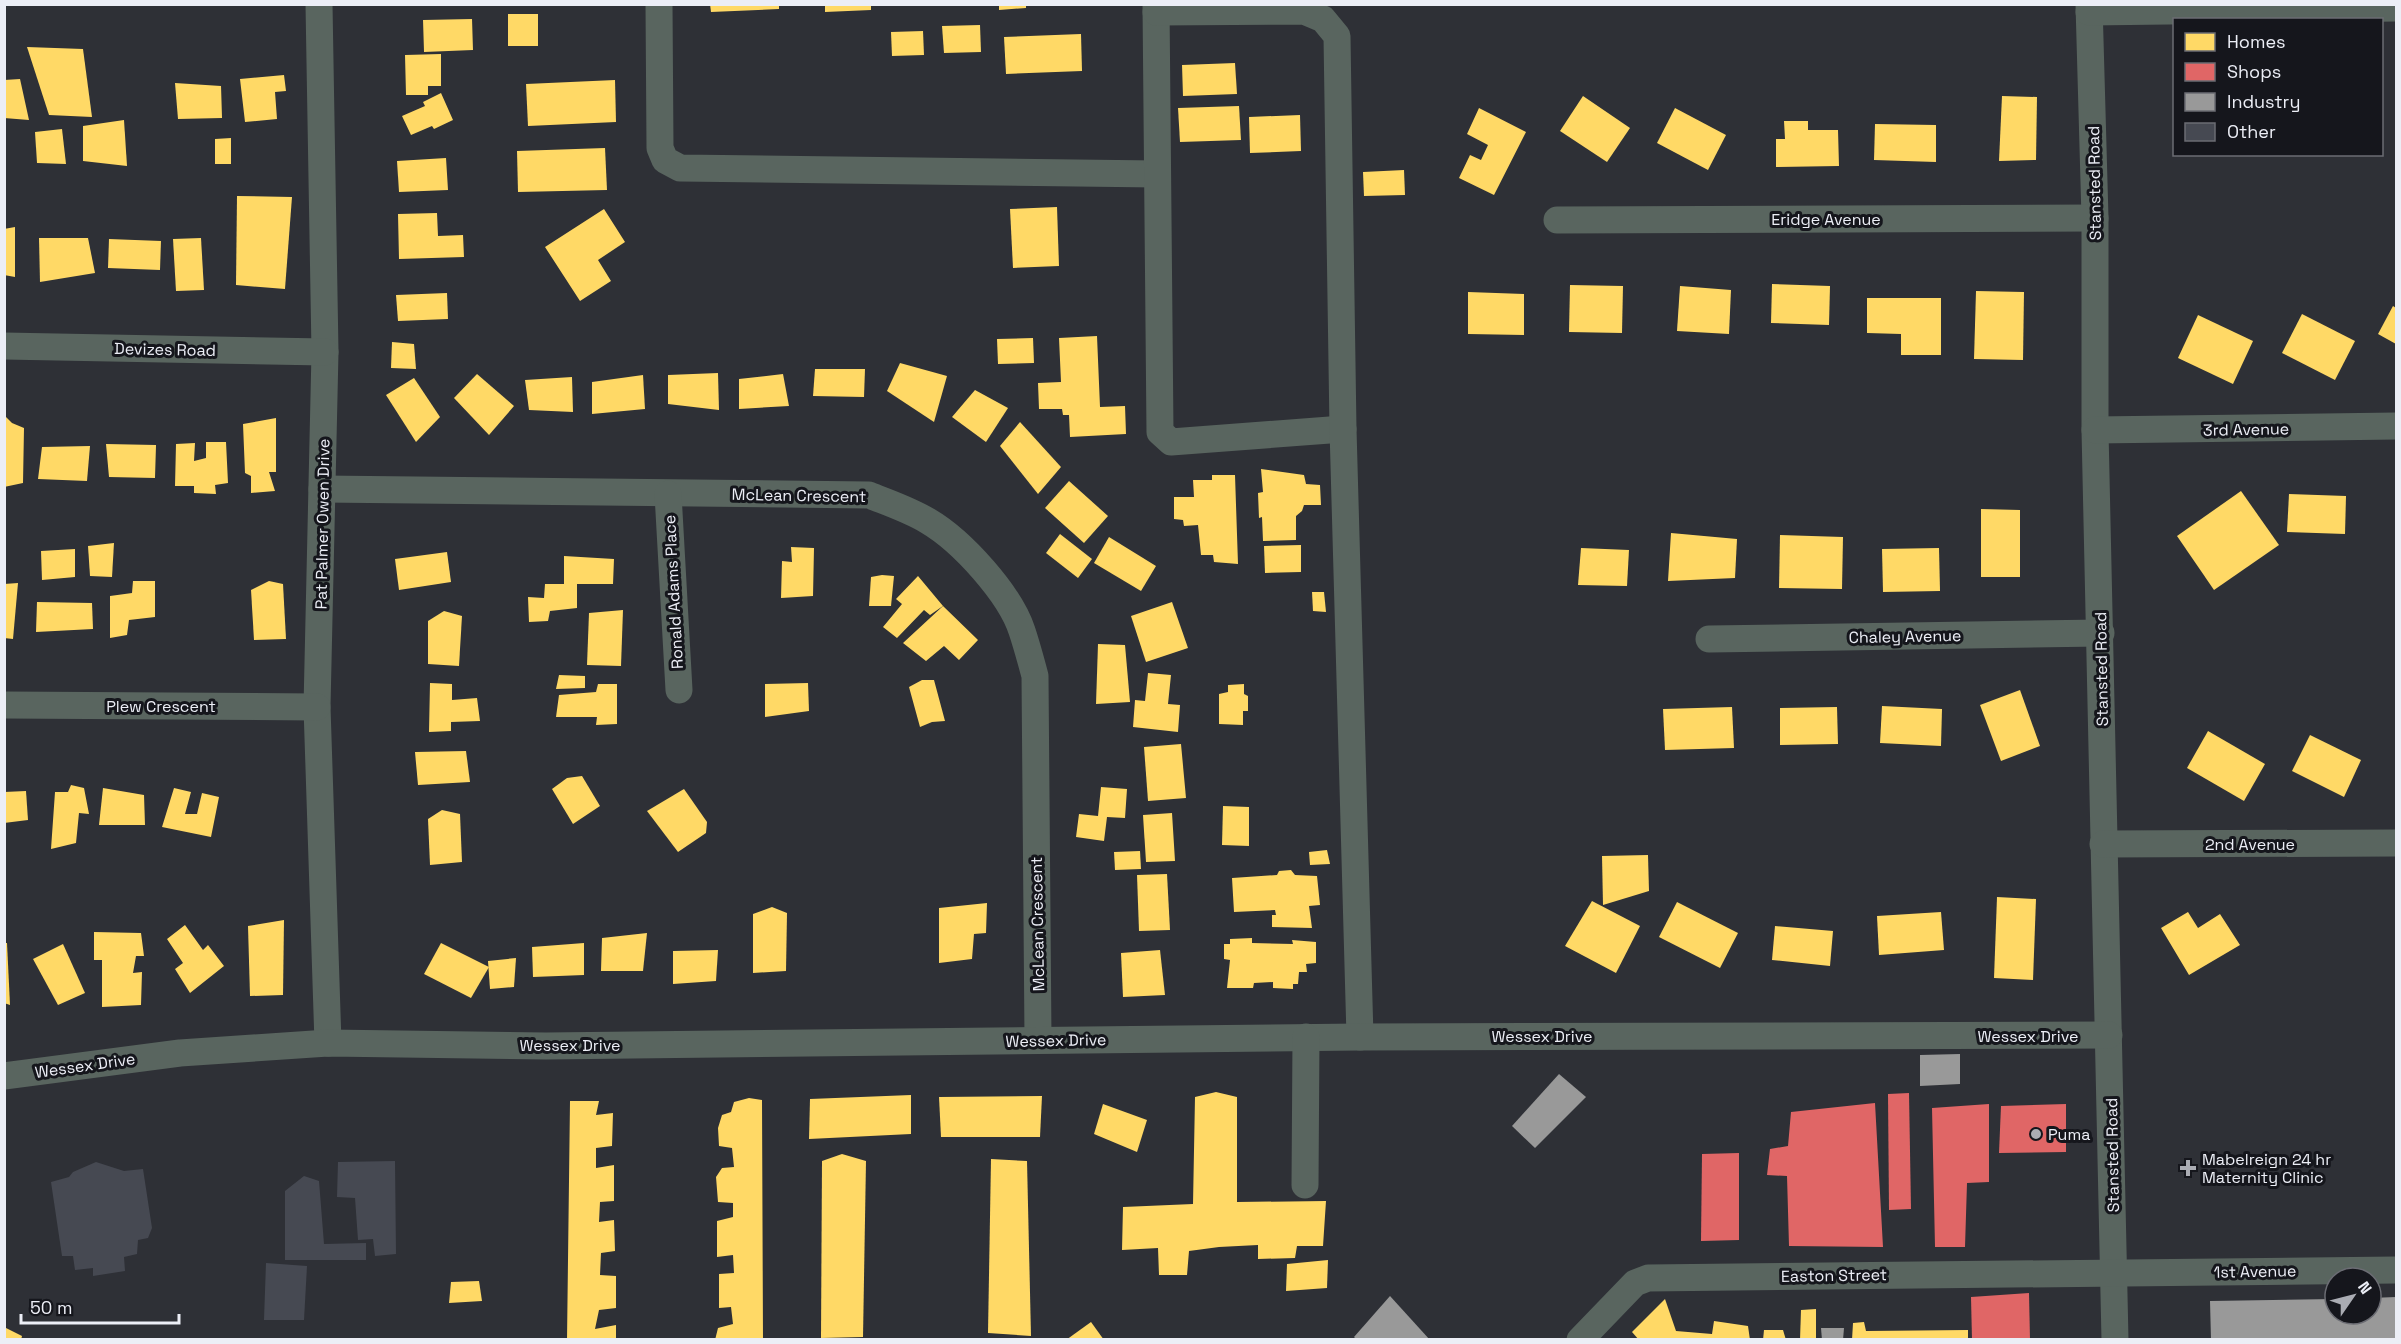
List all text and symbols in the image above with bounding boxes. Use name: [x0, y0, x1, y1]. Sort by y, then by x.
legend: [2173, 18, 2383, 156]
text: Homes: [2227, 30, 2286, 53]
text: Shops: [2227, 60, 2281, 83]
text: Industry: [2227, 90, 2300, 113]
text: Other: [2227, 120, 2276, 143]
street label: Stansted Road: [2083, 126, 2106, 240]
street label: Eridge Avenue: [1771, 209, 1881, 230]
street label: Devizes Road: [114, 338, 216, 361]
street label: 3rd Avenue: [2203, 418, 2289, 441]
street label: Pat Palmer Owen Drive: [311, 439, 334, 609]
street label: McLean Crescent: [732, 484, 866, 507]
street label: Ronald Adams Place: [659, 514, 688, 670]
street label: Stansted Road: [2090, 612, 2113, 726]
street label: Chaley Avenue: [1848, 625, 1962, 648]
street label: Plew Crescent: [106, 696, 216, 717]
street label: 2nd Avenue: [2205, 834, 2295, 855]
street label: McLean Crescent: [1026, 857, 1049, 991]
street label: Wessex Drive: [1492, 1026, 1593, 1047]
street label: Wessex Drive: [1978, 1026, 2079, 1047]
street label: Wessex Drive: [1005, 1029, 1107, 1052]
street label: Wessex Drive: [520, 1035, 621, 1056]
street label: Wessex Drive: [34, 1048, 137, 1083]
street label: Stansted Road: [2101, 1098, 2124, 1212]
place label: Puma: [2048, 1124, 2090, 1145]
marker: Puma: [2029, 1127, 2043, 1141]
place label: Mabelreign 24 hr Maternity Clinic: [2202, 1149, 2331, 1188]
marker: Mabelreign 24 hr Maternity Clinic: [2179, 1159, 2197, 1177]
street label: 1st Avenue: [2213, 1260, 2297, 1283]
street label: Easton Street: [1781, 1264, 1887, 1287]
north arrow: [2323, 1266, 2383, 1326]
text: N: [2353, 1277, 2377, 1298]
scale bar: [21, 1287, 178, 1325]
text: 50 m: [30, 1296, 72, 1319]

